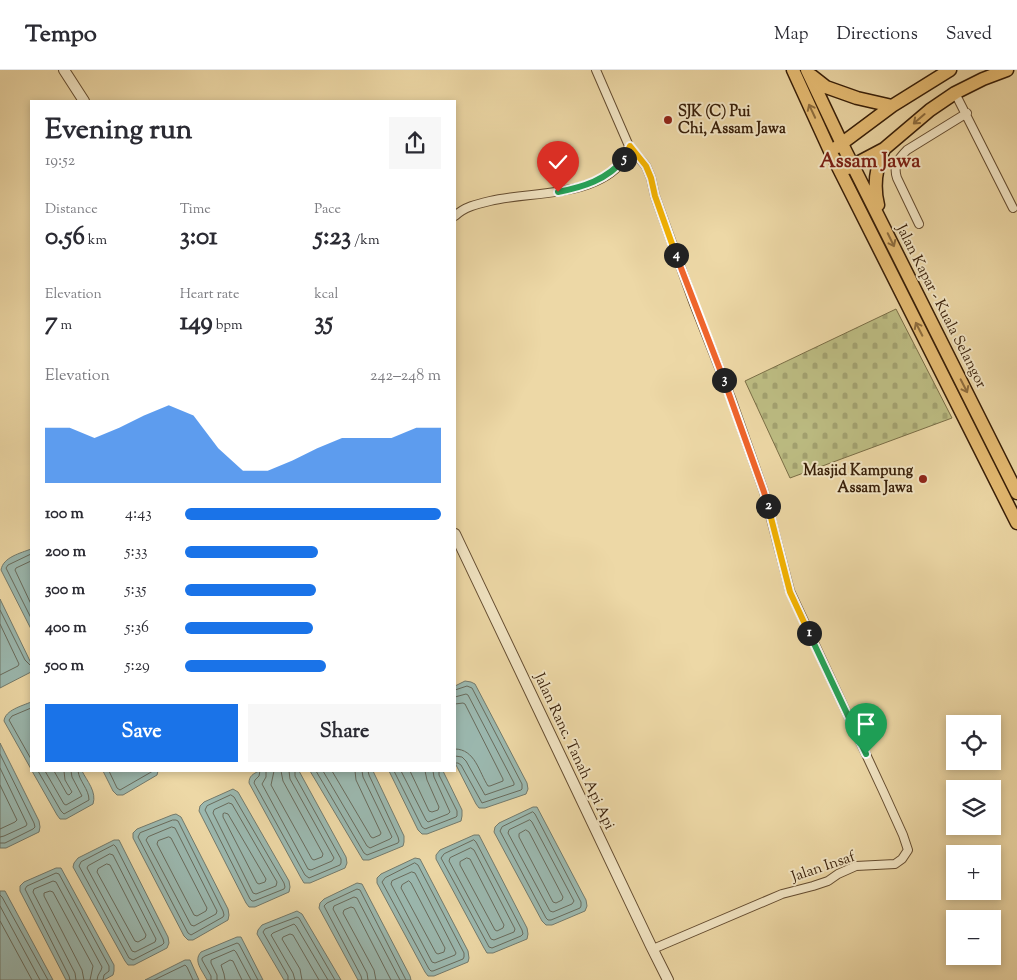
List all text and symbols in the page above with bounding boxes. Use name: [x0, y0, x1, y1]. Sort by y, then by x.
text: Tempo: [25, 18, 97, 52]
text: Map: [774, 22, 809, 48]
text: Directions: [837, 22, 918, 48]
text: Saved: [946, 22, 992, 48]
place label: SJK (C) Pui Chi, Assam Jawa: [678, 102, 786, 140]
one-way arrow: [806, 104, 816, 119]
text: Evening run: [45, 111, 192, 151]
marker: SJK (C) Pui Chi, Assam Jawa: [662, 114, 674, 126]
one-way arrow: [912, 114, 925, 125]
button: share: [389, 117, 441, 169]
pin: [537, 141, 579, 192]
pin: 5: [612, 146, 636, 172]
icon: check: [544, 148, 572, 176]
district label: Assam Jawa: [820, 148, 921, 177]
text: 5: [622, 149, 627, 169]
text: 19:52: [45, 150, 75, 173]
text: Distance: [45, 200, 98, 220]
text: Time: [180, 200, 211, 220]
text: Pace: [314, 200, 341, 220]
text: 0.56: [45, 220, 85, 256]
text: 3:01: [180, 220, 217, 256]
text: 5:23: [314, 220, 351, 256]
street label: Jalan Kapar - Kuala Selangor: [890, 220, 991, 392]
text: km: [85, 231, 107, 251]
text: /km: [351, 231, 379, 251]
one-way arrow: [887, 232, 896, 247]
pin: 4: [664, 242, 688, 268]
text: 4: [673, 245, 680, 265]
text: Elevation: [45, 285, 102, 305]
text: Heart rate: [180, 285, 239, 305]
text: kcal: [314, 285, 338, 305]
text: 7: [45, 305, 58, 341]
text: 149: [180, 305, 213, 341]
text: 35: [314, 305, 333, 341]
text: m: [58, 316, 72, 336]
text: bpm: [213, 316, 243, 336]
one-way arrow: [914, 321, 924, 336]
text: Elevation: [45, 365, 110, 388]
text: 242–248 m: [370, 365, 441, 388]
pin: 3: [712, 368, 736, 392]
text: 3: [722, 370, 727, 390]
one-way arrow: [959, 378, 969, 393]
place label: Masjid Kampung Assam Jawa: [803, 461, 914, 499]
marker: Masjid Kampung Assam Jawa: [917, 473, 929, 485]
pin: 2: [756, 494, 780, 518]
text: 2: [765, 496, 772, 516]
text: 100 m: [45, 503, 84, 526]
text: 4:43: [125, 503, 152, 526]
text: 200 m: [45, 541, 86, 564]
text: 5:33: [125, 541, 148, 564]
text: 300 m: [45, 579, 85, 602]
text: 5:35: [125, 579, 147, 602]
text: 400 m: [45, 617, 87, 640]
text: 5:36: [125, 617, 149, 640]
pin: 1: [796, 620, 822, 646]
text: 1: [807, 623, 812, 643]
text: 500 m: [45, 655, 84, 678]
text: 5:29: [125, 655, 150, 678]
street label: Jalan Ranc. Tanah Api Api: [528, 669, 619, 833]
pin: [845, 703, 887, 754]
button: Save: [45, 704, 238, 762]
button: Share: [248, 704, 441, 762]
icon: arrive: [852, 710, 880, 738]
map controls: [946, 715, 1001, 965]
button: locate: [946, 715, 1001, 770]
button: layers: [946, 780, 1001, 835]
button: +: [946, 845, 1001, 900]
street label: Jalan Insaf: [788, 846, 859, 888]
button: −: [946, 910, 1001, 965]

